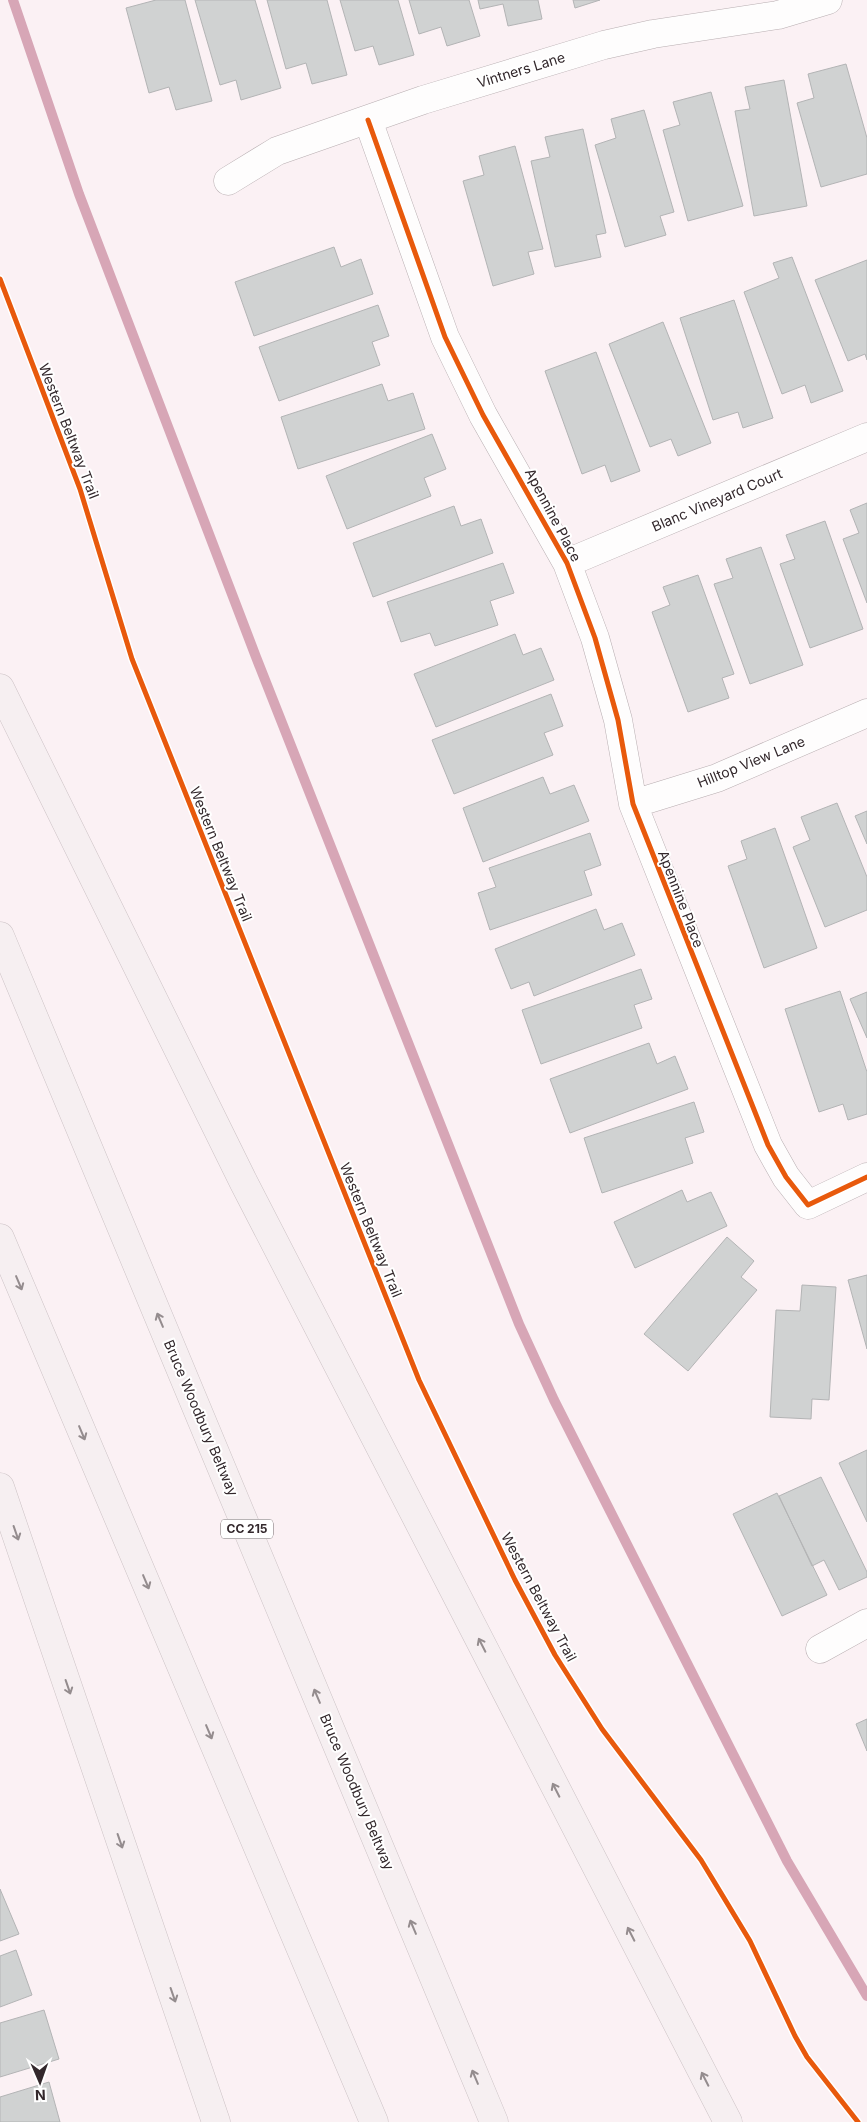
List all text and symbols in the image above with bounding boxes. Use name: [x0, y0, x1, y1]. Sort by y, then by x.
street label: Vintners Lane: [475, 48, 567, 91]
street label: Western Beltway Trail: [36, 361, 103, 501]
street label: Blanc Vineyard Court: [649, 464, 785, 535]
street label: Apennine Place: [522, 465, 585, 564]
street label: Hilltop View Lane: [694, 732, 807, 791]
street label: Western Beltway Trail: [187, 784, 256, 924]
street label: Apennine Place: [655, 848, 708, 950]
street label: Western Beltway Trail: [337, 1160, 406, 1300]
one-way arrow: [15, 1275, 24, 1290]
one-way arrow: [155, 1313, 164, 1328]
street label: Bruce Woodbury Beltway: [161, 1337, 242, 1499]
one-way arrow: [78, 1425, 88, 1440]
road number: CC 215: [221, 1520, 273, 1538]
one-way arrow: [12, 1525, 21, 1540]
street label: Western Beltway Trail: [498, 1529, 581, 1664]
one-way arrow: [141, 1574, 151, 1589]
one-way arrow: [477, 1638, 487, 1653]
one-way arrow: [64, 1679, 73, 1694]
one-way arrow: [311, 1689, 321, 1704]
street label: Bruce Woodbury Beltway: [317, 1711, 398, 1873]
one-way arrow: [205, 1724, 214, 1739]
one-way arrow: [551, 1783, 560, 1798]
one-way arrow: [116, 1833, 126, 1849]
one-way arrow: [407, 1920, 417, 1935]
one-way arrow: [626, 1927, 635, 1942]
one-way arrow: [169, 1986, 178, 2002]
north arrow: [15, 2057, 65, 2107]
one-way arrow: [470, 2070, 480, 2085]
one-way arrow: [700, 2071, 710, 2086]
text: N: [35, 2087, 46, 2104]

